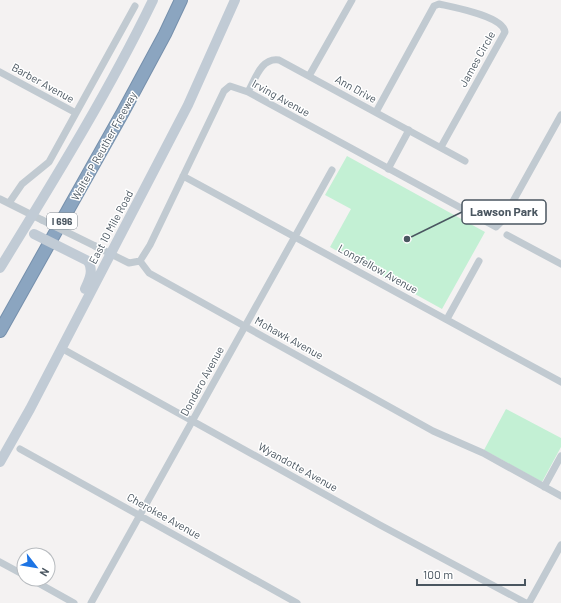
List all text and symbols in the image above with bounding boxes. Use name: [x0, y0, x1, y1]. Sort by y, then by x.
street label: James Circle: [456, 28, 497, 89]
street label: Barber Avenue: [10, 60, 77, 105]
street label: Ann Drive: [333, 72, 379, 105]
street label: Irving Avenue: [250, 76, 313, 119]
street label: Walter P Reuther Freeway: [68, 89, 139, 202]
street label: East 10 Mile Road: [86, 188, 135, 266]
callout: Lawson Park: [462, 200, 546, 224]
text: Lawson Park: [470, 204, 539, 218]
road number: I 696: [47, 213, 77, 229]
street label: Longfellow Avenue: [336, 241, 421, 296]
street label: Mohawk Avenue: [253, 313, 326, 362]
street label: Dondero Avenue: [177, 344, 226, 418]
street label: Wyandotte Avenue: [256, 439, 340, 494]
street label: Cherokee Avenue: [125, 490, 204, 541]
north arrow: [16, 547, 56, 587]
scale bar: [417, 561, 525, 587]
text: N: [38, 566, 52, 579]
text: 100 m: [423, 567, 453, 581]

